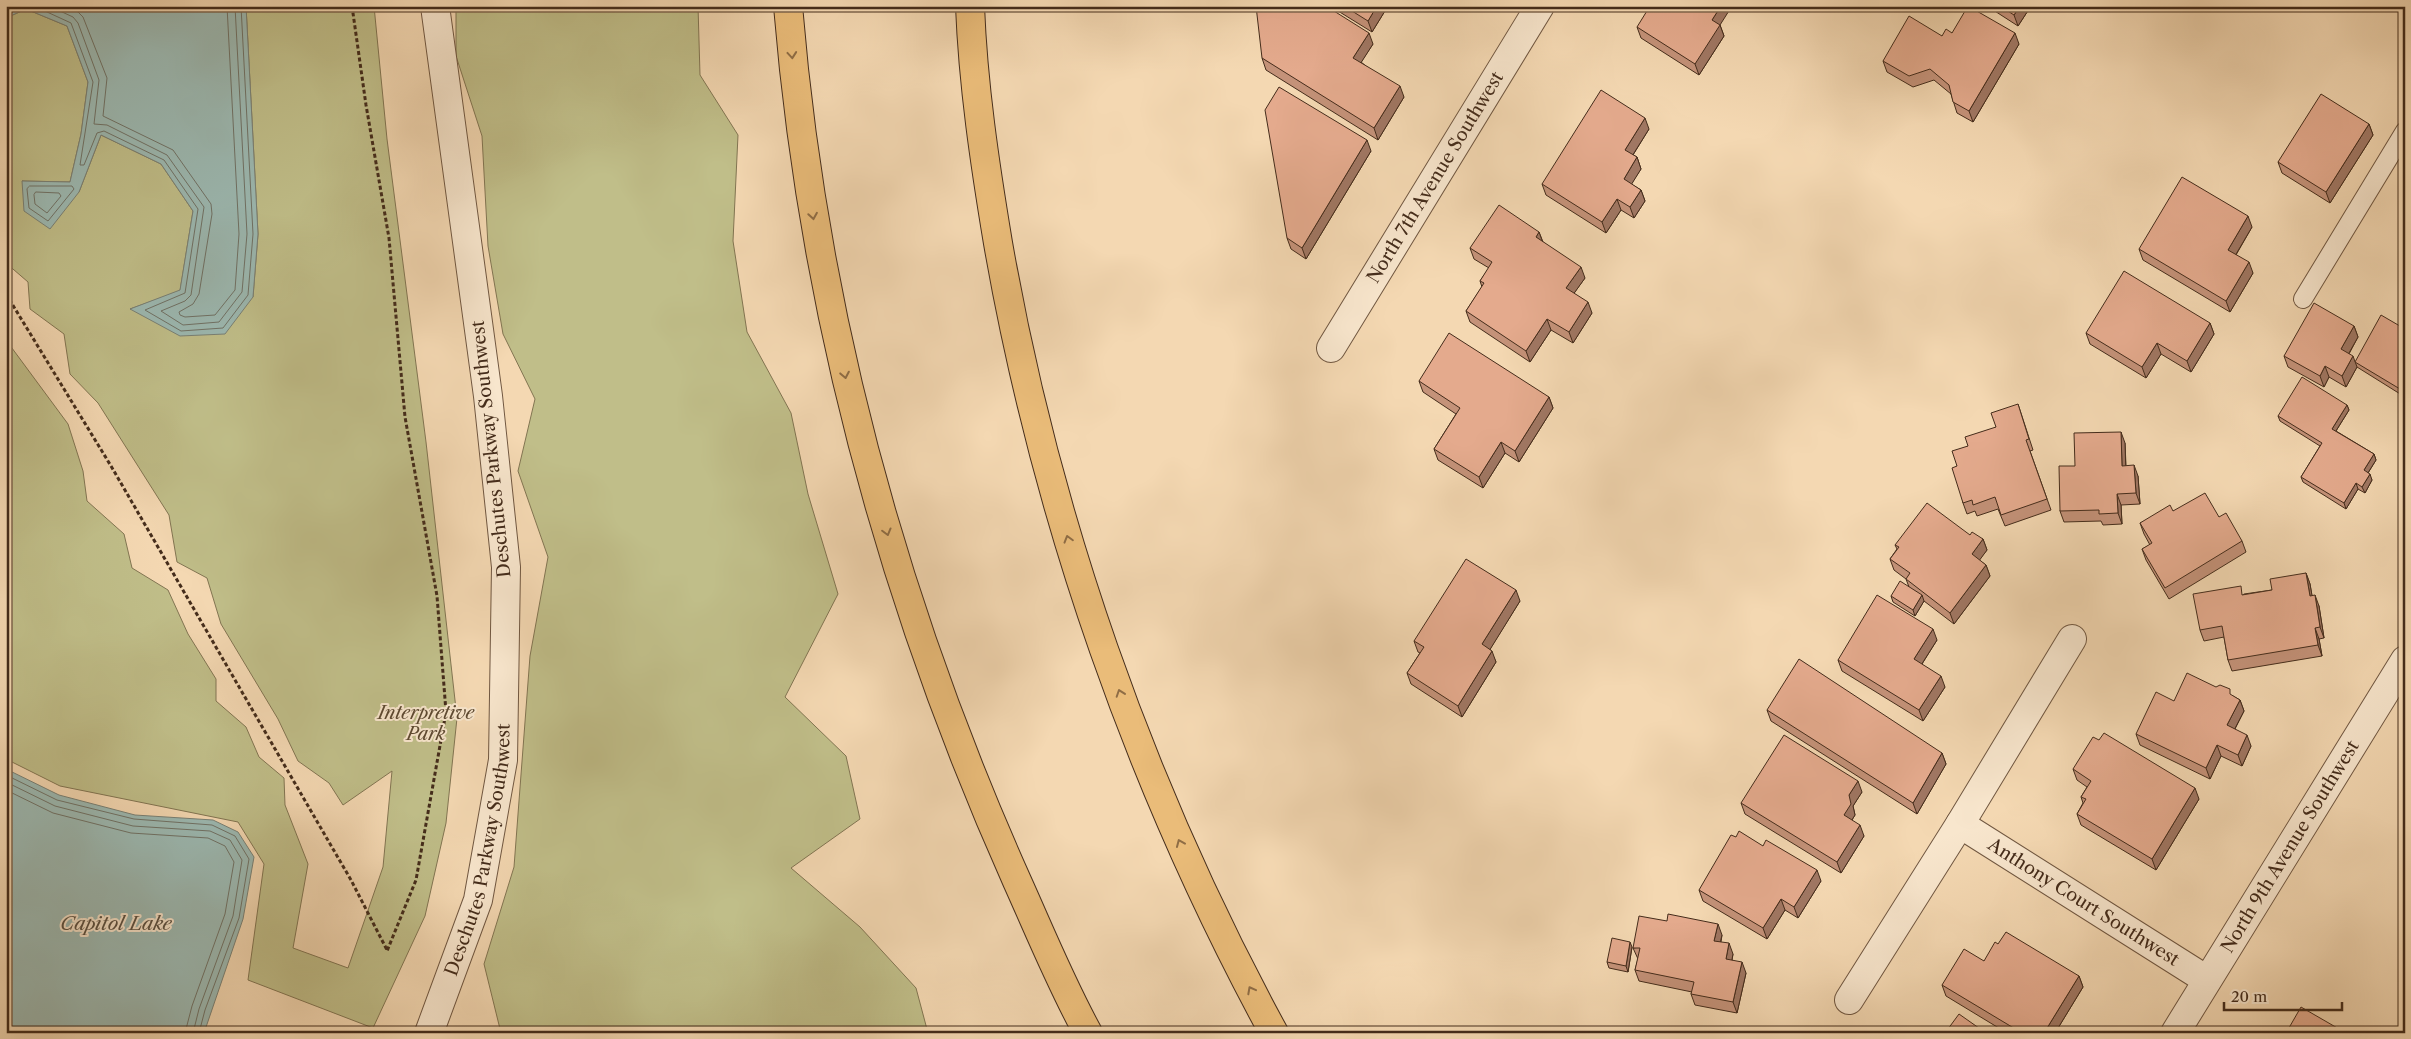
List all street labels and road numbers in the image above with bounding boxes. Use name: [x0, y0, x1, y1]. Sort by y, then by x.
street label: North 7th Avenue Southwest: [1362, 67, 1509, 287]
street label: Deschutes Parkway Southwest: [466, 319, 515, 579]
street label: Deschutes Parkway Southwest: [440, 723, 515, 979]
street label: North 9th Avenue Southwest: [2216, 736, 2364, 957]
street label: Anthony Court Southwest: [1983, 833, 2184, 971]

